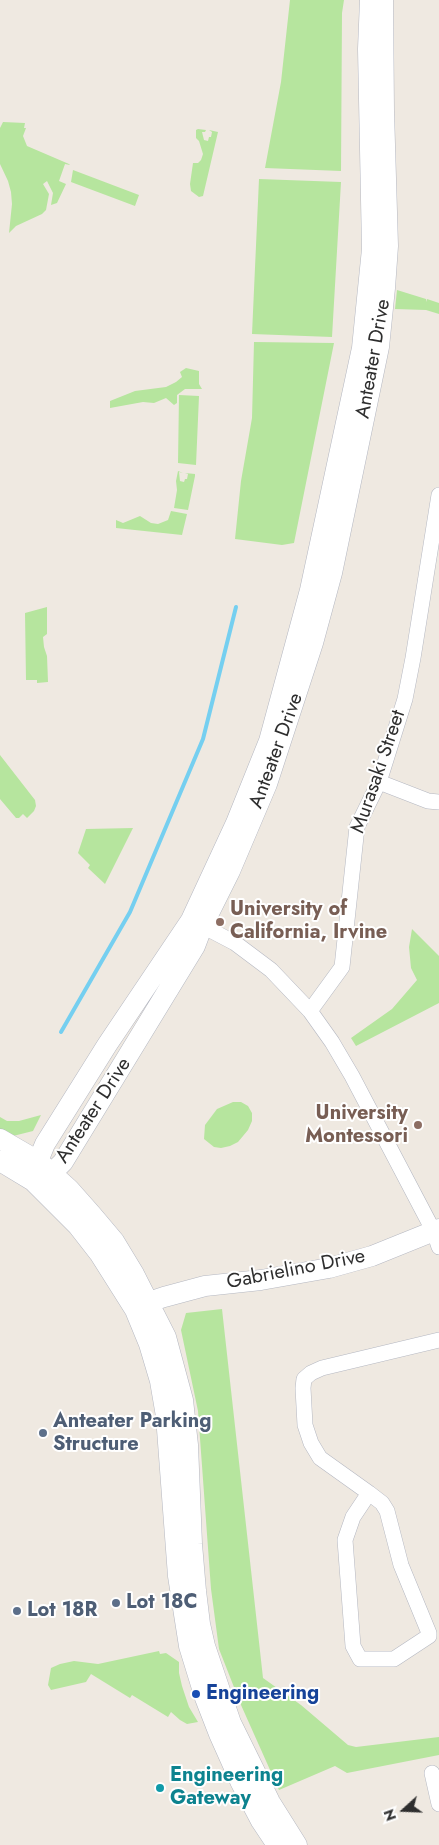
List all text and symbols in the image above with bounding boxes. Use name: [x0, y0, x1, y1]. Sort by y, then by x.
street label: Anteater Drive: [352, 297, 396, 421]
street label: Anteater Drive: [245, 690, 309, 812]
street label: Murasaki Street: [347, 707, 411, 837]
place label: University of California, Irvine: [230, 898, 387, 945]
marker: University of California, Irvine: [214, 916, 226, 928]
street label: Anteater Drive: [51, 1054, 137, 1168]
place label: University Montessori: [305, 1102, 408, 1149]
marker: University Montessori: [412, 1119, 424, 1131]
street label: Gabrielino Drive: [225, 1245, 367, 1295]
place label: Anteater Parking Structure: [53, 1410, 211, 1457]
marker: Anteater Parking Structure: [37, 1427, 49, 1439]
place label: Lot 18C: [126, 1591, 197, 1615]
marker: Lot 18C: [110, 1597, 122, 1609]
place label: Lot 18R: [27, 1599, 97, 1623]
marker: Lot 18R: [11, 1605, 23, 1617]
place label: Engineering: [206, 1682, 319, 1706]
marker: Engineering: [190, 1688, 202, 1700]
place label: Engineering Gateway: [170, 1764, 283, 1811]
marker: Engineering Gateway: [154, 1782, 166, 1794]
north arrow: [379, 1785, 429, 1835]
text: N: [379, 1806, 401, 1824]

